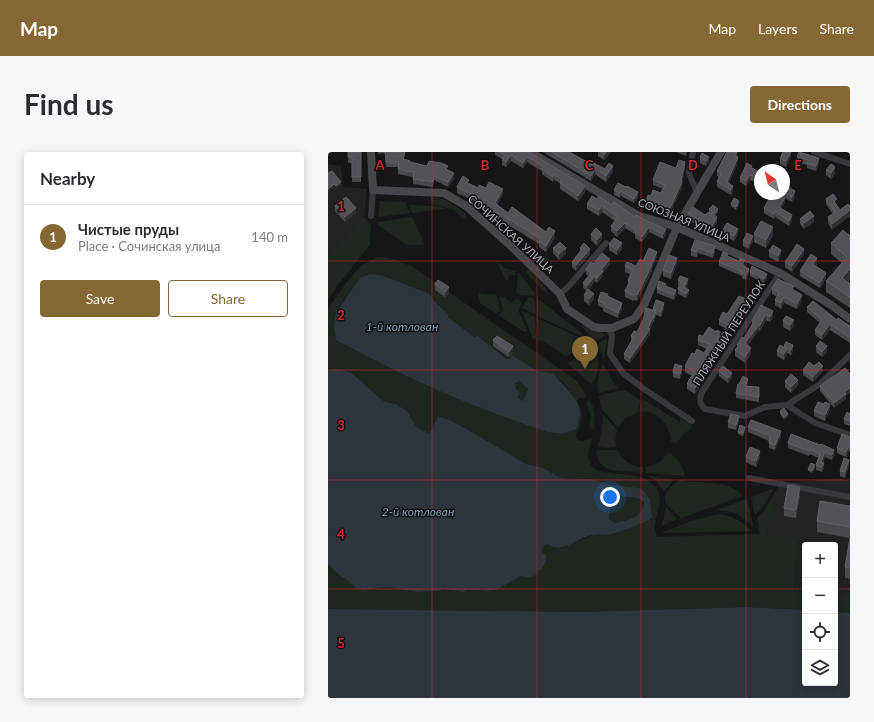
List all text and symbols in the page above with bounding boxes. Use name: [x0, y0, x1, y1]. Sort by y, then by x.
text: Map: [20, 17, 58, 40]
text: Map: [708, 20, 736, 37]
text: Layers: [758, 20, 798, 37]
text: Share: [820, 20, 854, 37]
button: Directions: [750, 86, 850, 123]
text: Find us: [24, 87, 114, 121]
text: A: [374, 157, 385, 173]
text: B: [481, 157, 490, 173]
text: C: [585, 157, 594, 173]
text: D: [688, 157, 698, 173]
text: E: [794, 157, 802, 173]
north arrow: [754, 164, 790, 200]
text: Nearby: [40, 168, 95, 189]
street label: СОЧИНСКАЯ УЛИЦА: [466, 192, 557, 276]
street label: СОЮЗНАЯ УЛИЦА: [636, 195, 733, 244]
text: 1: [337, 198, 345, 214]
text: Чистые пруды: [78, 220, 179, 238]
text: 1: [49, 229, 57, 245]
text: 140 m: [251, 229, 288, 245]
text: Place · Сочинская улица: [78, 238, 220, 254]
street label: ПЛЯЖНЫЙ ПЕРЕУЛОК: [690, 277, 768, 387]
button: Save: [40, 280, 160, 317]
button: Share: [168, 280, 288, 317]
text: 2: [337, 307, 345, 323]
water label: 1-й котлован: [366, 319, 438, 334]
pin: 1: [572, 336, 598, 369]
text: 3: [337, 417, 345, 433]
your location: [600, 487, 620, 507]
water label: 2-й котлован: [382, 504, 454, 519]
text: 4: [337, 526, 345, 542]
map controls: [802, 542, 838, 686]
button: +: [802, 542, 838, 578]
button: −: [802, 578, 838, 614]
button: locate: [802, 614, 838, 650]
text: 5: [337, 635, 345, 651]
button: layers: [802, 650, 838, 686]

